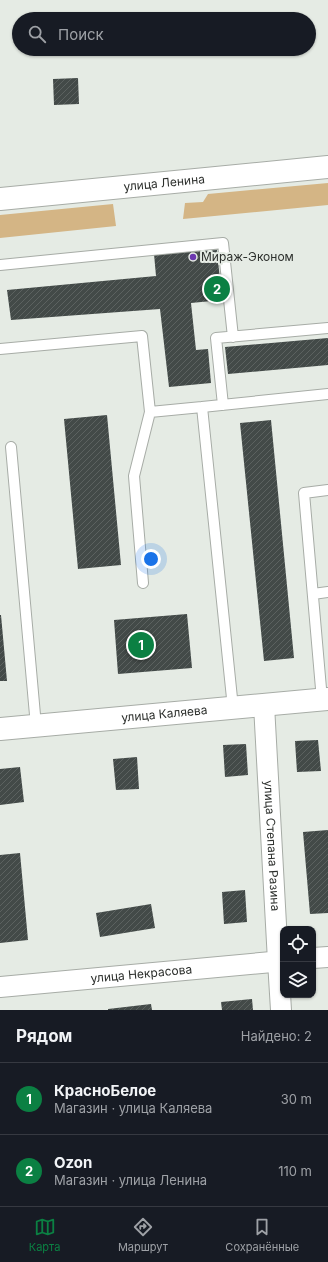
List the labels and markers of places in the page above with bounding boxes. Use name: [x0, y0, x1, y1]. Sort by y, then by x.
place label: Мираж-Эконом: [201, 249, 294, 264]
marker: Мираж-Эконом: [188, 252, 198, 262]
pin: 2: [204, 274, 230, 304]
pin: 1: [128, 630, 154, 660]

